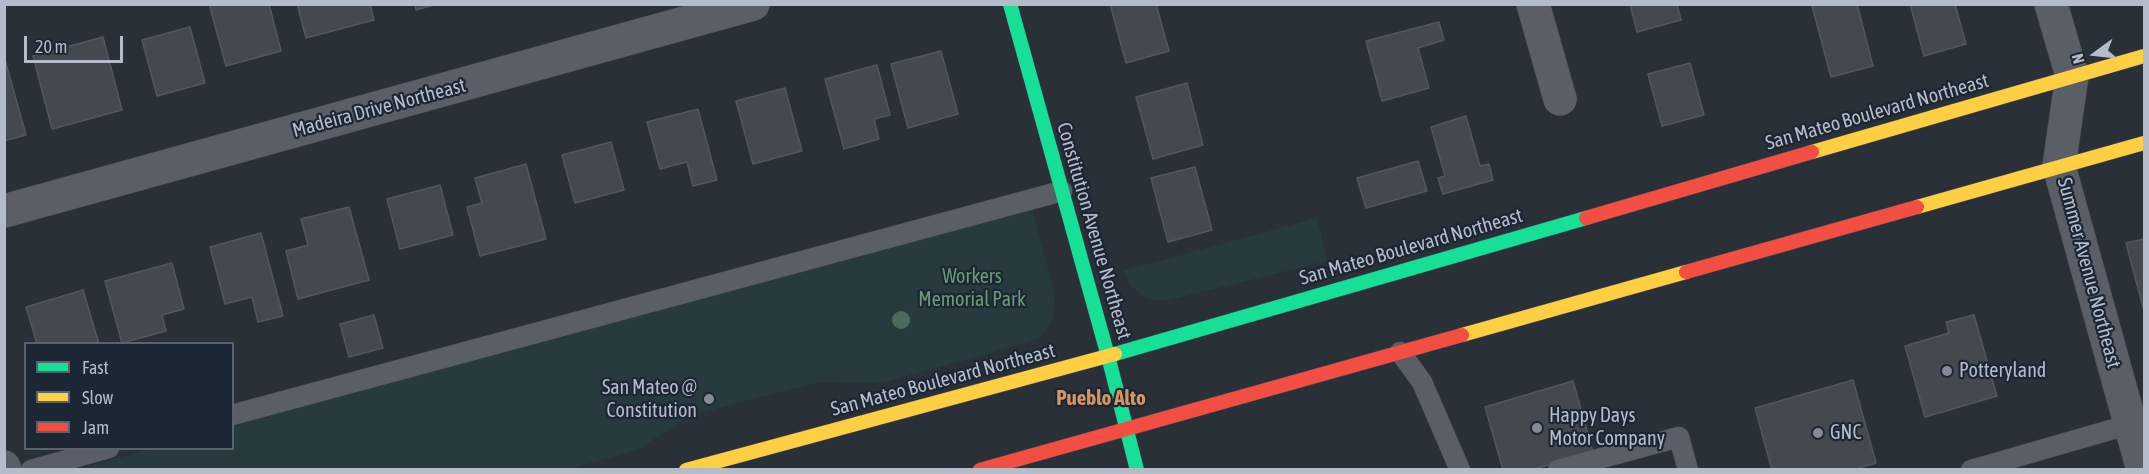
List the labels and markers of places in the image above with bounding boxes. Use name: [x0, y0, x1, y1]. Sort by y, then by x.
place label: Potteryland: [1959, 359, 2046, 383]
marker: Potteryland: [1940, 364, 1954, 378]
place label: San Mateo @ Constitution: [602, 376, 697, 423]
marker: San Mateo @ Constitution: [702, 392, 716, 406]
place label: Happy Days Motor Company: [1549, 404, 1665, 451]
marker: Happy Days Motor Company: [1530, 421, 1544, 435]
place label: GNC: [1830, 421, 1861, 445]
marker: GNC: [1811, 426, 1825, 440]

